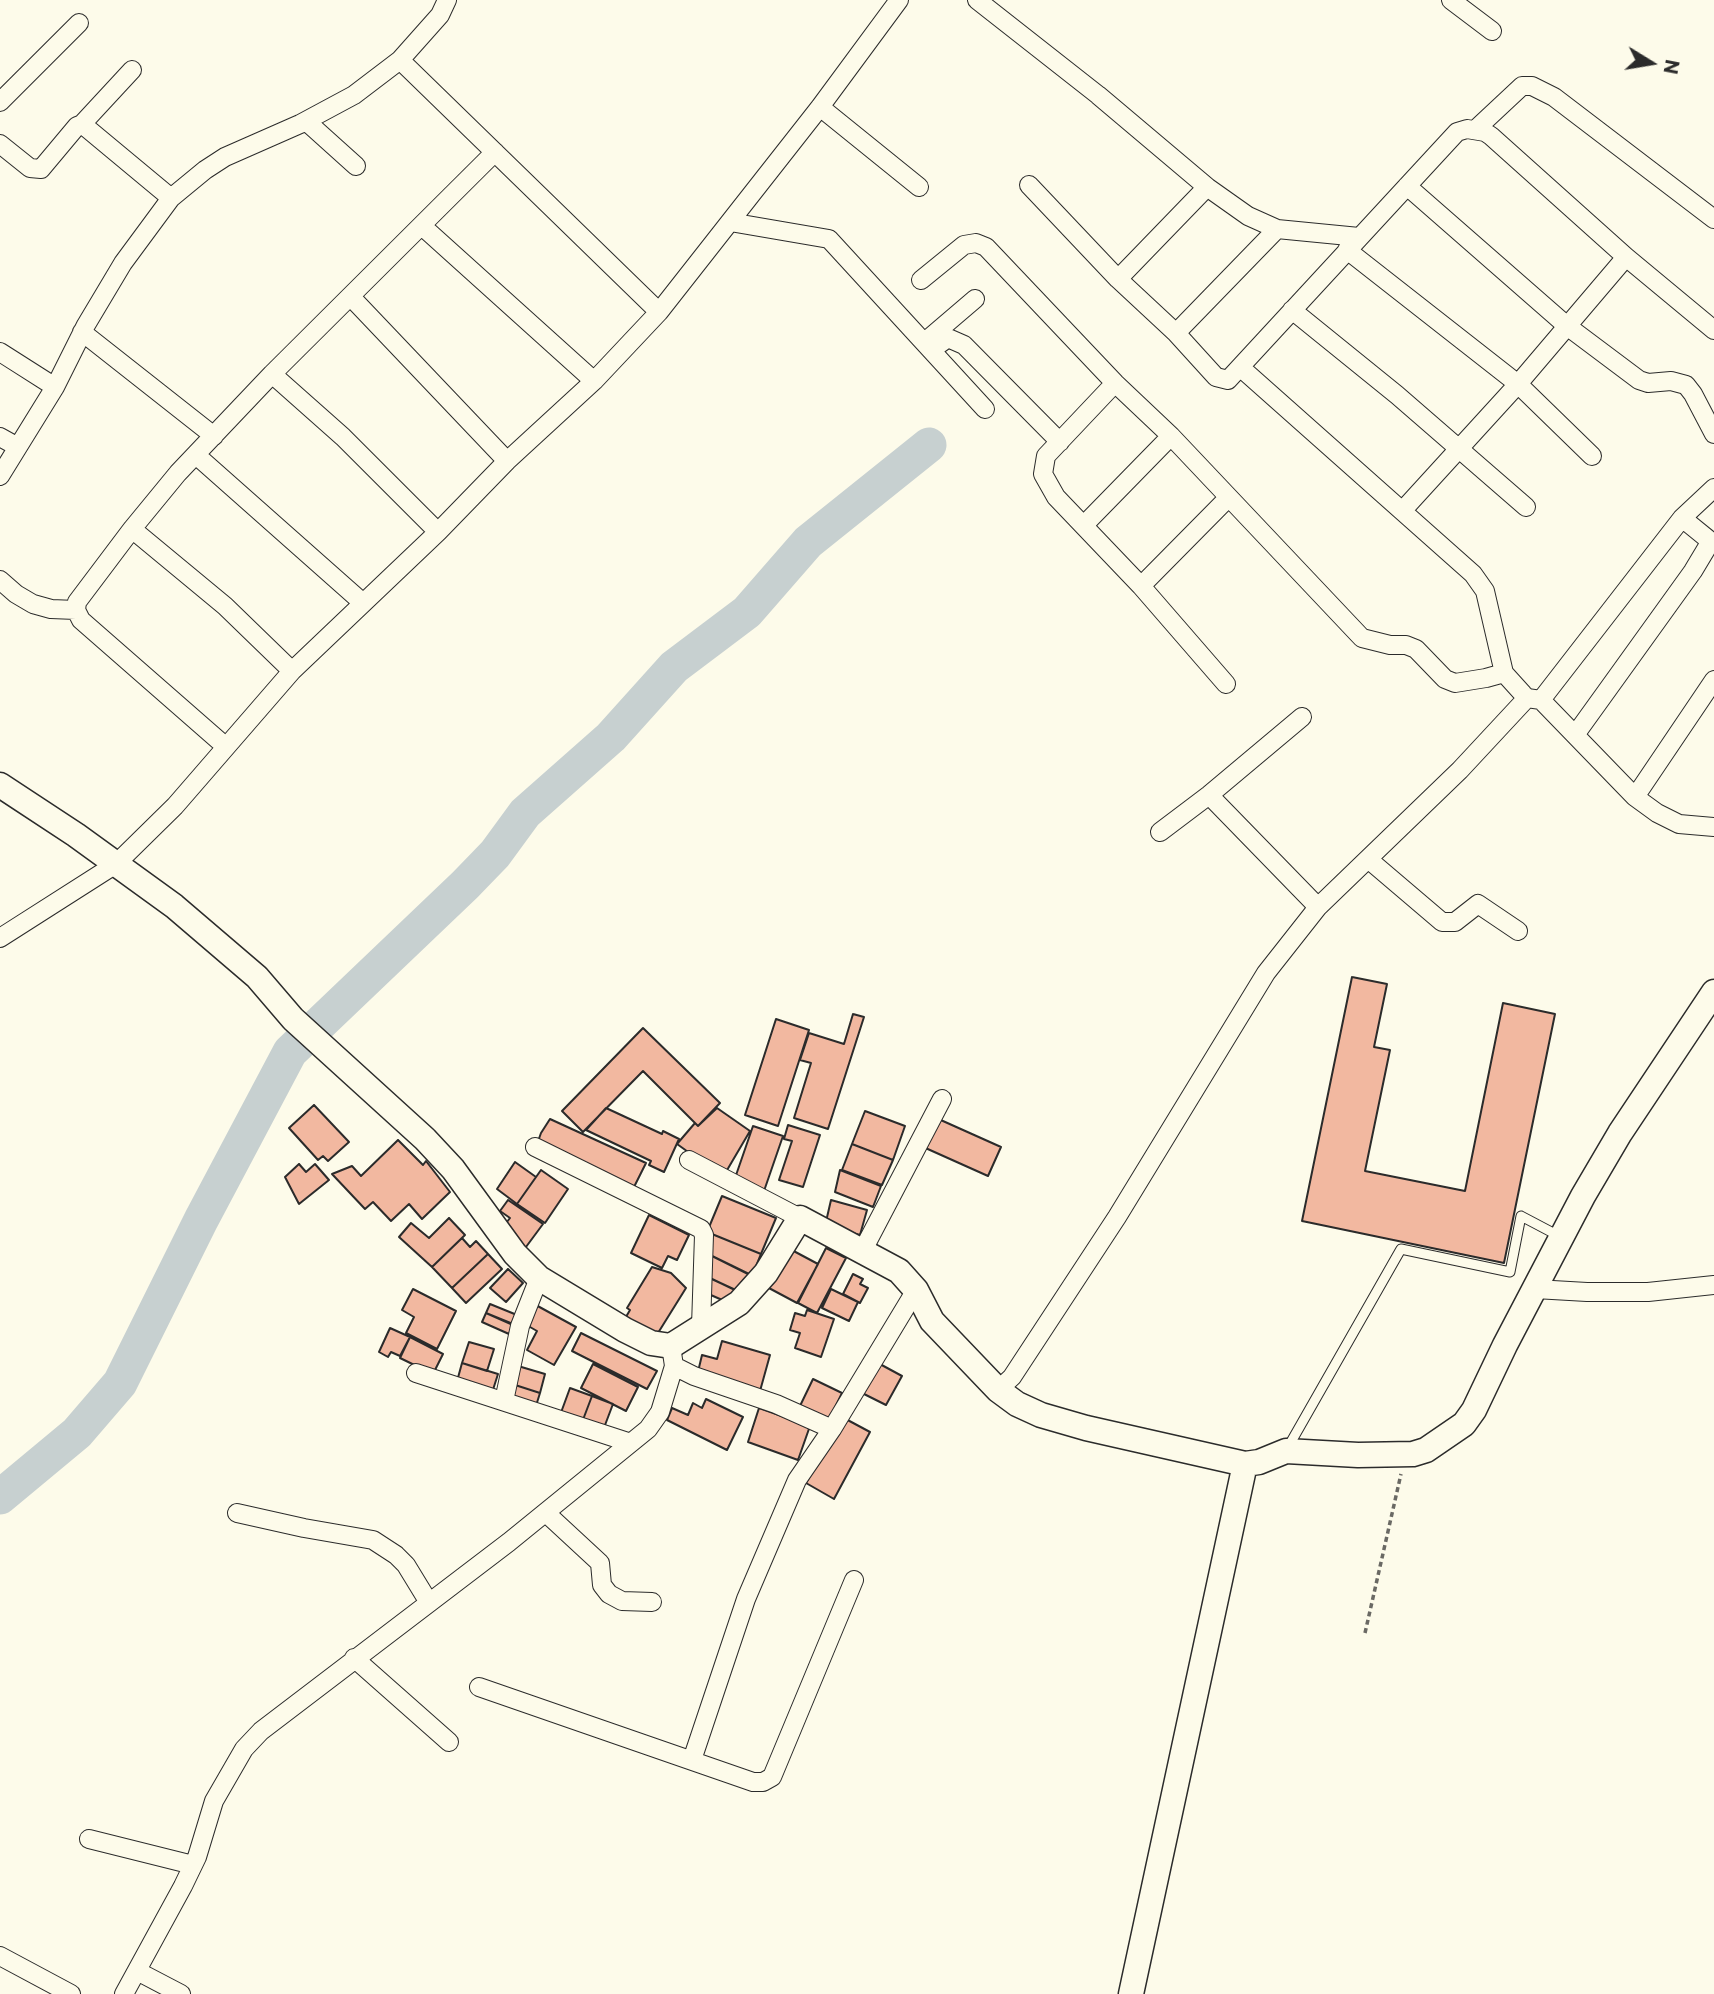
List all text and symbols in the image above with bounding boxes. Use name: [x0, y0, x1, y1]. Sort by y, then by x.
north arrow: [1616, 28, 1686, 98]
text: N: [1659, 58, 1685, 76]

